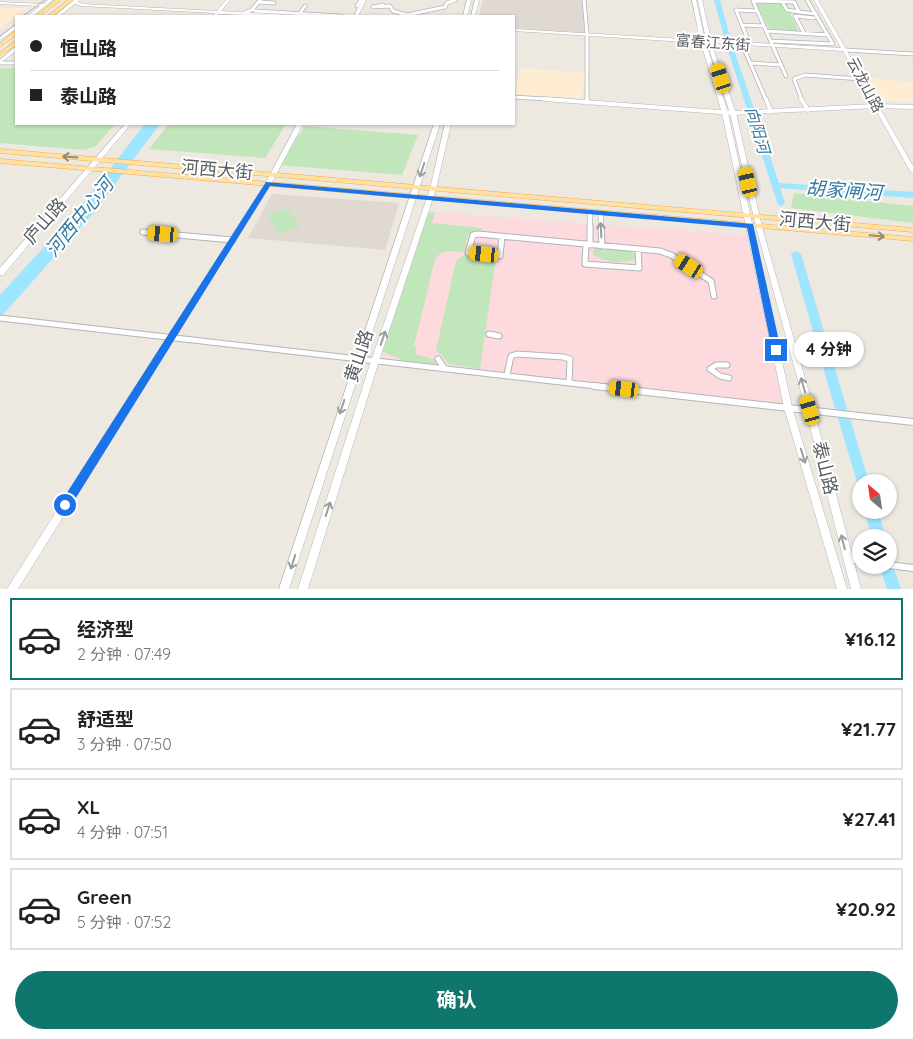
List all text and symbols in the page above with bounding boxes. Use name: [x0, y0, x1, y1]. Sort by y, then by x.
street label: 富春江东街: [675, 30, 751, 55]
text: 恒山路: [60, 36, 117, 60]
street label: 云龙山路: [843, 54, 888, 116]
car: [709, 61, 732, 95]
text: 泰山路: [60, 84, 117, 108]
water label: 向阳河: [741, 104, 775, 159]
one-way arrow: [62, 152, 78, 161]
street label: 河西大街: [180, 155, 254, 184]
one-way arrow: [416, 162, 426, 178]
car: [737, 166, 758, 198]
water label: 河西中心河: [40, 169, 121, 261]
water label: 胡家闸河: [805, 175, 887, 205]
street label: 庐山路: [18, 193, 71, 249]
street label: 河西大街: [778, 207, 852, 236]
one-way arrow: [597, 222, 606, 238]
car: [147, 225, 178, 243]
one-way arrow: [869, 232, 885, 241]
car: [468, 245, 499, 263]
car: [672, 252, 705, 280]
street label: 黄山路: [339, 327, 378, 385]
one-way arrow: [379, 330, 388, 346]
callout: 4 分钟: [794, 332, 864, 368]
route end: [765, 339, 787, 361]
text: 4 分钟: [806, 339, 852, 359]
one-way arrow: [798, 377, 808, 393]
car: [608, 380, 639, 398]
car: [798, 394, 821, 426]
one-way arrow: [337, 399, 347, 415]
street label: 泰山路: [808, 439, 843, 497]
one-way arrow: [798, 447, 808, 463]
north arrow: [852, 474, 898, 519]
map controls: [852, 474, 897, 574]
route start: [54, 494, 76, 516]
one-way arrow: [324, 502, 333, 518]
button: layers: [852, 529, 897, 574]
one-way arrow: [838, 535, 847, 551]
one-way arrow: [287, 554, 297, 570]
icon: car: [17, 617, 62, 662]
text: 经济型: [77, 617, 134, 641]
text: ¥16.12: [845, 627, 896, 651]
text: 2 分钟 · 07:49: [77, 644, 171, 664]
icon: car: [17, 707, 62, 752]
text: 舒适型: [77, 707, 134, 731]
text: ¥21.77: [841, 717, 896, 741]
text: 3 分钟 · 07:50: [77, 734, 172, 754]
text: XL: [77, 795, 100, 819]
icon: car: [17, 797, 62, 842]
text: ¥27.41: [843, 807, 896, 831]
text: 4 分钟 · 07:51: [77, 822, 168, 842]
text: Green: [77, 885, 132, 909]
icon: car: [17, 887, 62, 932]
text: ¥20.92: [836, 897, 896, 921]
text: 5 分钟 · 07:52: [77, 912, 171, 932]
button: 确认: [15, 971, 898, 1029]

